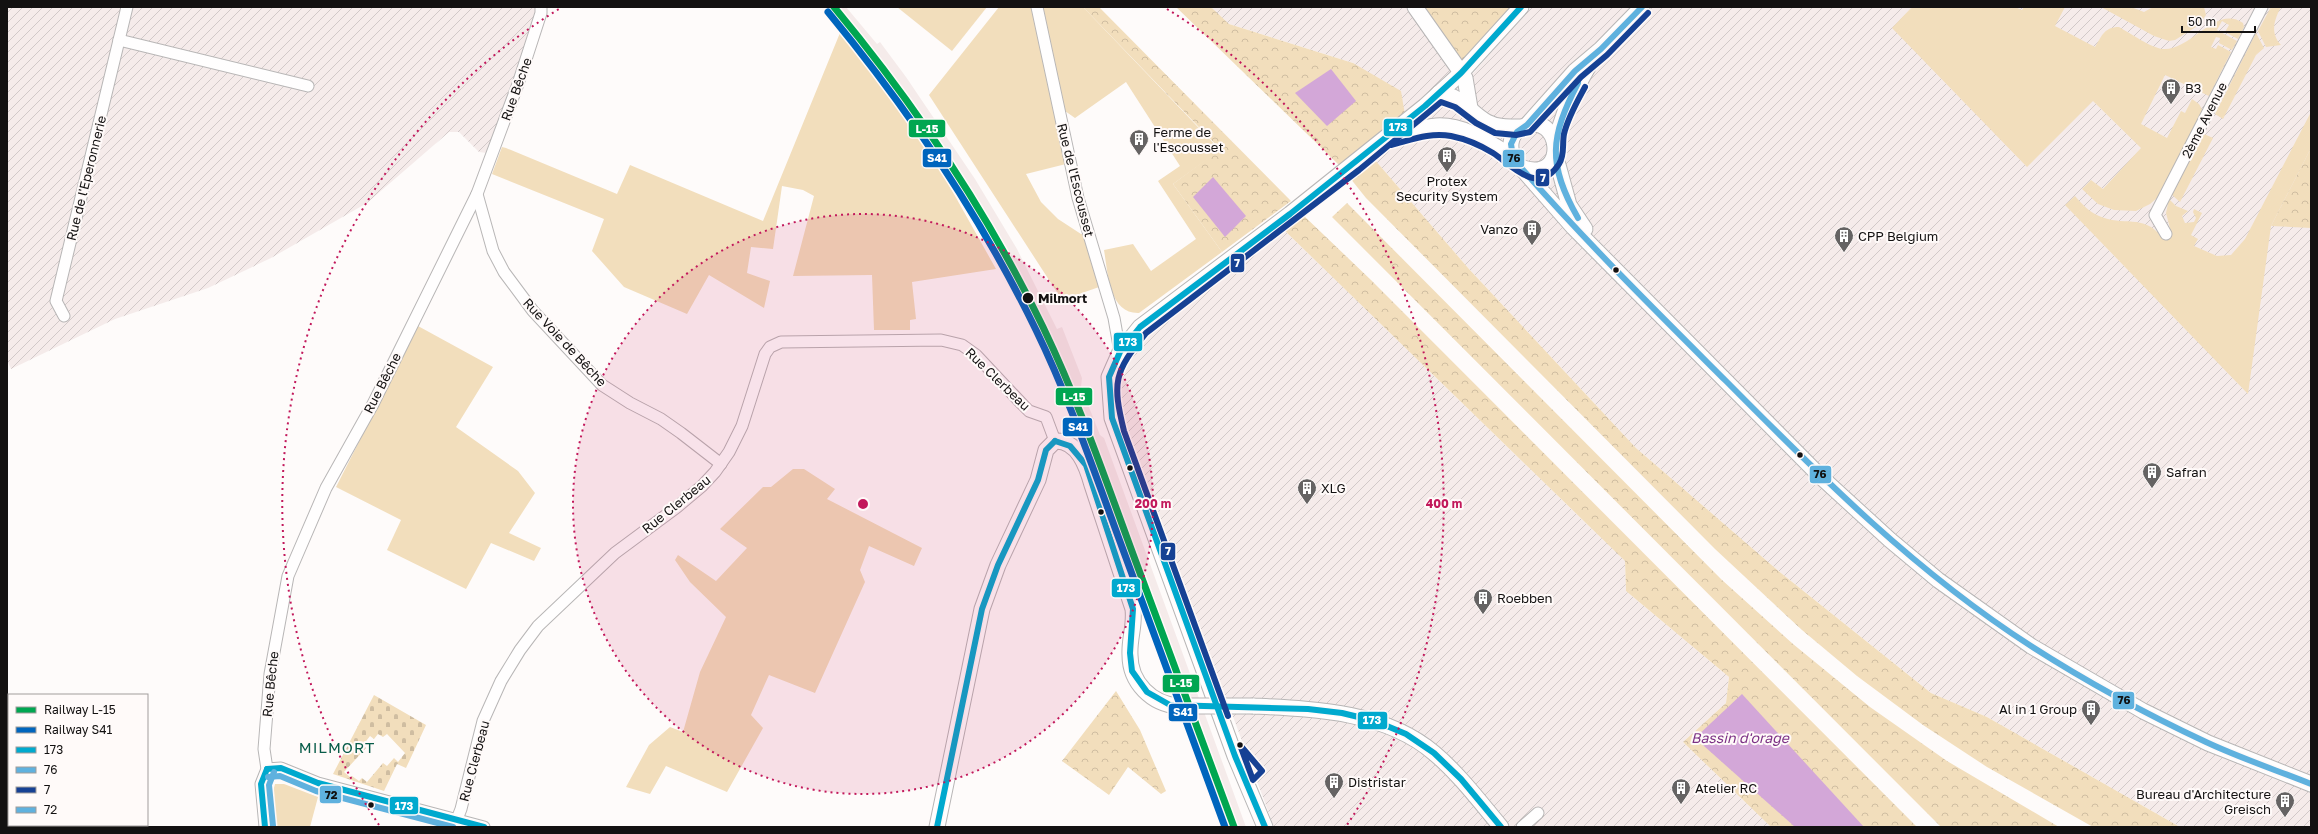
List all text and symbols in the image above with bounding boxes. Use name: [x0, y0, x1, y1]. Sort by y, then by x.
scale bar: [2182, 8, 2255, 34]
text: 50 m: [2188, 14, 2216, 29]
street label: Rue Bêche: [497, 55, 535, 123]
building icon: B3: [2160, 77, 2182, 105]
street label: 2ème Avenue: [2178, 79, 2230, 161]
place label: B3: [2185, 80, 2201, 96]
street label: Rue de l'Eperonnerie: [63, 114, 109, 242]
line badge: 173: [1383, 118, 1413, 137]
line badge: L-15: [908, 119, 946, 138]
text: 173: [1389, 120, 1407, 133]
street label: Rue de l'Escousset: [1054, 121, 1098, 239]
text: L-15: [916, 122, 939, 135]
place label: Ferme de l'Escousset: [1153, 124, 1224, 155]
building icon: Ferme de l'Escousset: [1128, 128, 1150, 156]
building icon: Protex Security System: [1436, 145, 1458, 173]
line badge: S41: [922, 148, 952, 168]
line badge: 76: [1502, 149, 1525, 168]
text: S41: [927, 151, 947, 164]
text: 76: [1508, 151, 1521, 164]
line badge: 7: [1535, 168, 1550, 187]
text: 7: [1540, 171, 1546, 184]
place label: Protex Security System: [1396, 173, 1498, 204]
building icon: Vanzo: [1521, 218, 1543, 246]
place label: Vanzo: [1480, 221, 1518, 237]
building icon: CPP Belgium: [1833, 225, 1855, 253]
place label: CPP Belgium: [1858, 228, 1938, 244]
line badge: 7: [1230, 253, 1245, 273]
text: 7: [1234, 256, 1240, 269]
unlabelled marker: [1611, 265, 1621, 275]
place label: Milmort: [1038, 290, 1087, 306]
marker: Milmort: [1021, 291, 1035, 305]
street label: Rue Voie de Bêche: [520, 295, 610, 389]
line badge: 173: [1113, 332, 1143, 352]
text: 173: [1119, 335, 1137, 348]
street label: Rue Clerbeau: [962, 344, 1034, 414]
street label: Rue Bêche: [360, 350, 404, 416]
line badge: L-15: [1055, 387, 1093, 406]
text: L-15: [1063, 390, 1086, 403]
line badge: S41: [1062, 417, 1093, 437]
text: S41: [1068, 420, 1088, 433]
unlabelled marker: [1795, 450, 1805, 460]
building icon: Safran: [2141, 461, 2163, 489]
unlabelled marker: [1125, 463, 1135, 473]
place label: Safran: [2166, 464, 2207, 480]
line badge: 76: [1809, 465, 1832, 484]
text: 76: [1814, 467, 1827, 480]
street label: Rue Clerbeau: [639, 472, 713, 536]
building icon: XLG: [1296, 477, 1318, 505]
place label: XLG: [1321, 480, 1346, 496]
text: 200 m: [1135, 496, 1171, 511]
text: 400 m: [1426, 496, 1462, 511]
centre of rings: [856, 497, 870, 511]
unlabelled marker: [1096, 507, 1106, 517]
line badge: 7: [1160, 542, 1176, 561]
text: 7: [1165, 544, 1171, 557]
line badge: 173: [1111, 578, 1141, 598]
text: 173: [1117, 581, 1135, 594]
building icon: Roebben: [1472, 587, 1494, 615]
place label: Roebben: [1497, 590, 1553, 606]
street label: Rue Bêche: [259, 650, 281, 718]
line badge: L-15: [1162, 674, 1200, 693]
text: L-15: [1170, 676, 1193, 689]
line badge: 76: [2112, 691, 2135, 710]
text: 76: [2118, 693, 2131, 706]
legend: [8, 694, 148, 826]
building icon: Al in 1 Group: [2080, 698, 2102, 726]
place label: Al in 1 Group: [1999, 701, 2077, 717]
text: Railway L-15: [44, 702, 116, 717]
line badge: S41: [1168, 703, 1198, 722]
text: S41: [1173, 705, 1193, 718]
line badge: 173: [1357, 711, 1388, 730]
text: 173: [1363, 713, 1381, 726]
street label: Rue Clerbeau: [455, 719, 493, 803]
text: Railway S41: [44, 722, 112, 737]
water label: Bassin d'orage: [1691, 729, 1790, 746]
district label: MILMORT: [299, 738, 375, 756]
unlabelled marker: [1235, 740, 1245, 750]
text: 173: [44, 742, 63, 757]
text: 76: [44, 762, 58, 777]
building icon: Distristar: [1323, 771, 1345, 799]
place label: Distristar: [1348, 774, 1406, 790]
building icon: Atelier RC: [1670, 777, 1692, 805]
place label: Atelier RC: [1695, 780, 1757, 796]
text: 7: [44, 782, 50, 797]
line badge: 72: [319, 785, 342, 804]
place label: Bureau d'Architecture Greisch: [2136, 786, 2271, 817]
text: 72: [325, 788, 338, 801]
building icon: Bureau d'Architecture Greisch: [2274, 790, 2296, 818]
line badge: 173: [389, 796, 419, 815]
text: 173: [395, 799, 413, 812]
unlabelled marker: [366, 800, 376, 810]
text: 72: [44, 802, 57, 817]

